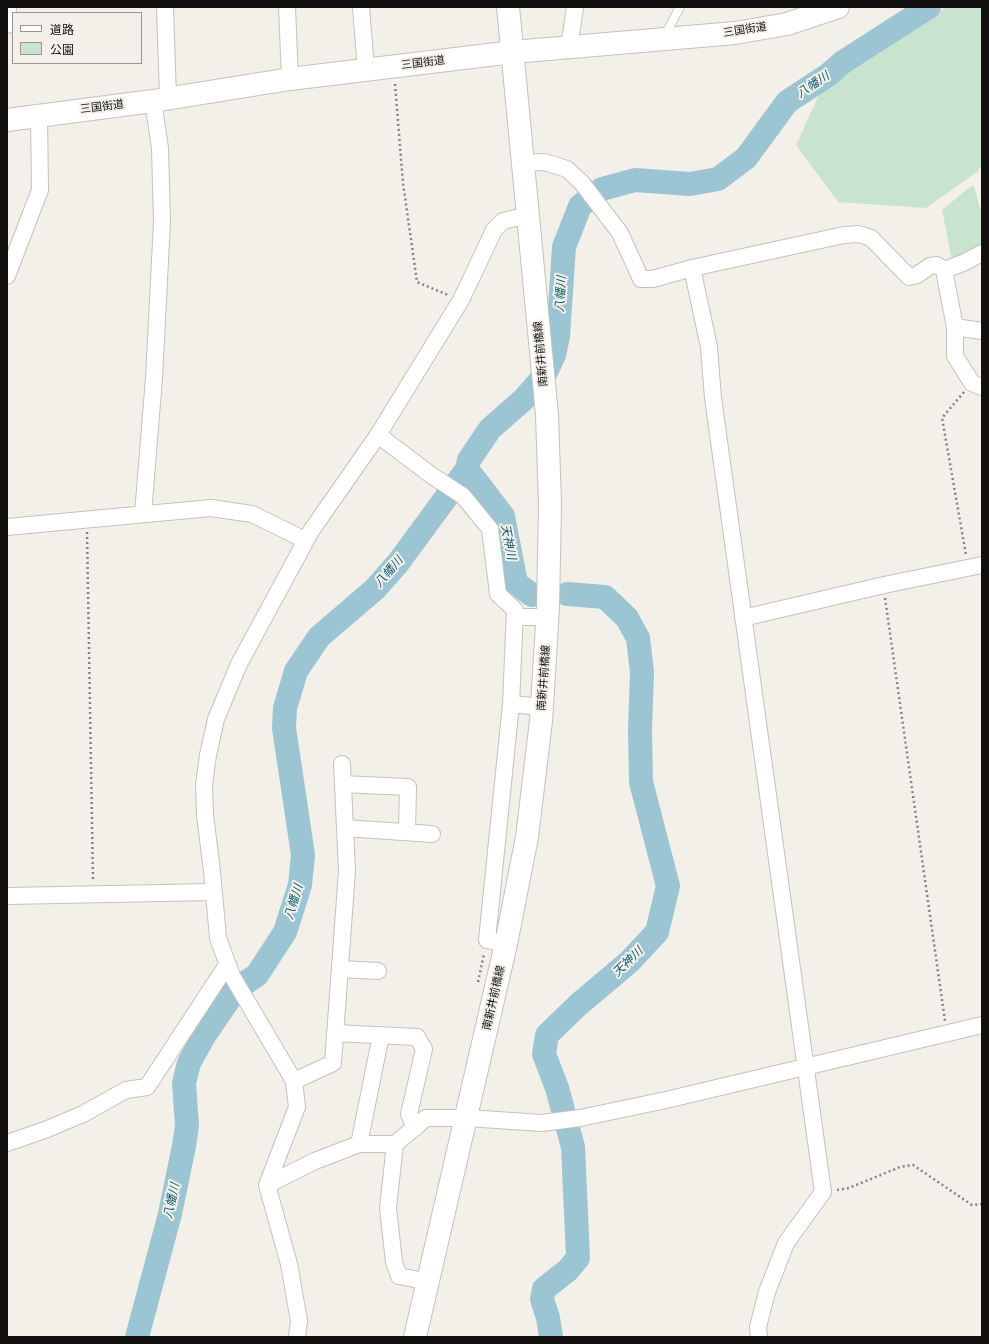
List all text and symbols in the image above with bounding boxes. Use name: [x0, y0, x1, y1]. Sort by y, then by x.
legend: [12, 12, 142, 64]
street label: 三国街道: [722, 20, 768, 40]
text: 道路: [50, 22, 74, 37]
text: 公園: [50, 42, 74, 57]
street label: 三国街道: [400, 54, 446, 72]
water label: 八幡川: [794, 69, 832, 101]
street label: 三国街道: [79, 98, 125, 116]
water label: 八幡川: [553, 276, 569, 312]
street label: 南新井前橋線: [532, 321, 550, 387]
water label: 天神川: [497, 523, 519, 561]
water label: 八幡川: [372, 554, 406, 590]
street label: 南新井前橋線: [535, 645, 553, 711]
water label: 八幡川: [282, 883, 306, 921]
water label: 天神川: [610, 944, 646, 980]
street label: 南新井前橋線: [480, 964, 508, 1032]
water label: 八幡川: [161, 1182, 183, 1220]

